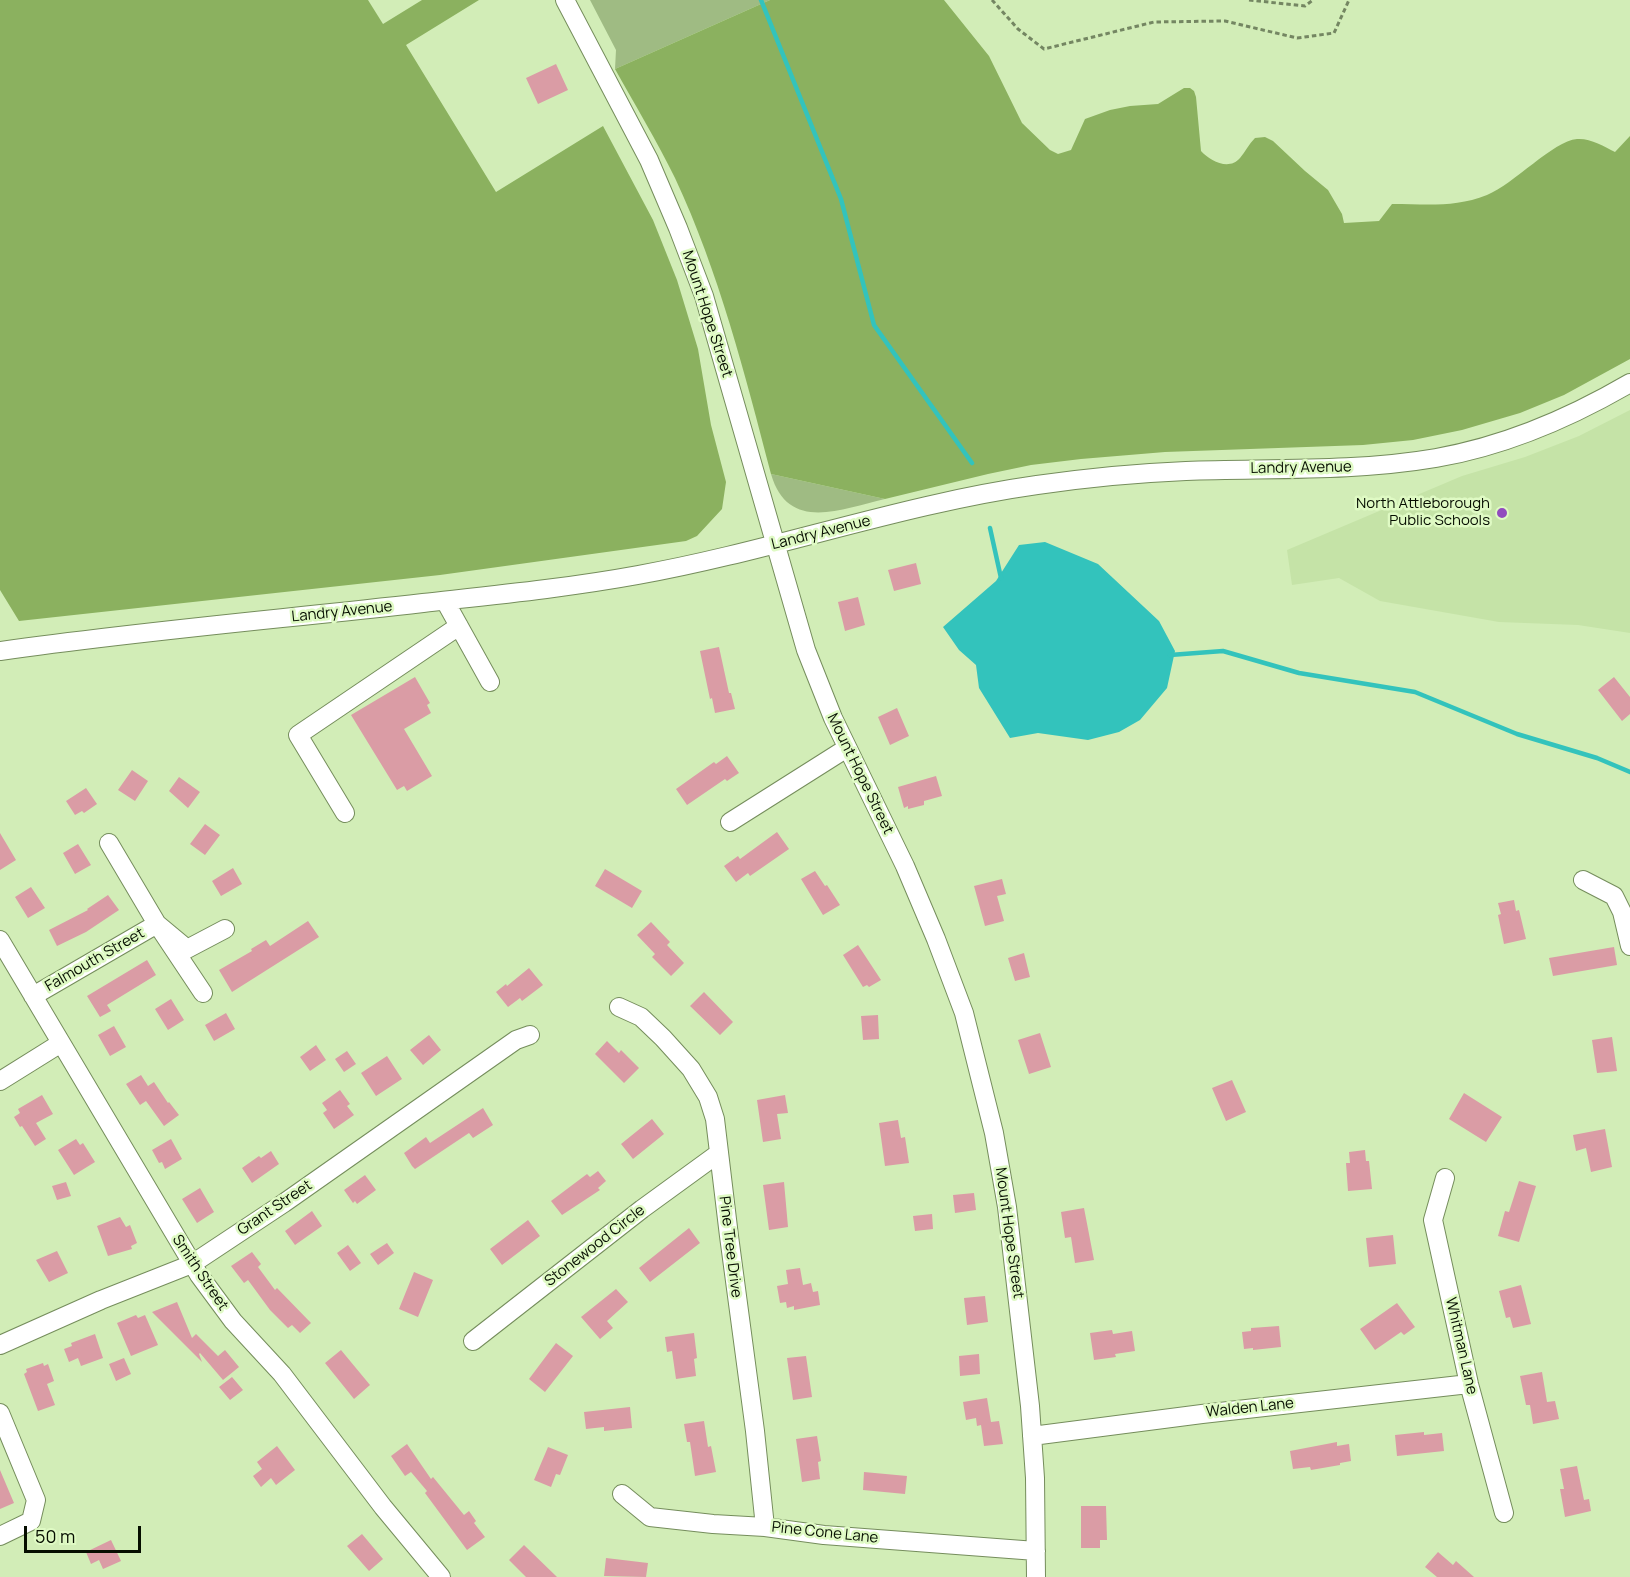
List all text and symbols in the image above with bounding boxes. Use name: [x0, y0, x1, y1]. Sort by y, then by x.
street label: Mount Hope Street: [678, 248, 736, 380]
street label: Landry Avenue: [1250, 458, 1352, 478]
place label: North Attleborough Public Schools: [1356, 495, 1490, 530]
marker: North Attleborough Public Schools: [1495, 506, 1509, 520]
street label: Landry Avenue: [770, 512, 872, 554]
street label: Landry Avenue: [291, 598, 393, 626]
street label: Mount Hope Street: [823, 711, 897, 837]
street label: Falmouth Street: [42, 924, 148, 996]
street label: Mount Hope Street: [991, 1166, 1027, 1300]
street label: Grant Street: [234, 1176, 316, 1240]
street label: Pine Tree Drive: [715, 1195, 745, 1299]
street label: Stonewood Circle: [541, 1201, 649, 1291]
street label: Smith Street: [168, 1232, 232, 1314]
street label: Whitman Lane: [1441, 1296, 1481, 1396]
street label: Walden Lane: [1205, 1394, 1295, 1422]
scale bar: [27, 1514, 144, 1552]
street label: Pine Cone Lane: [771, 1518, 879, 1548]
text: 50 m: [35, 1524, 75, 1548]

